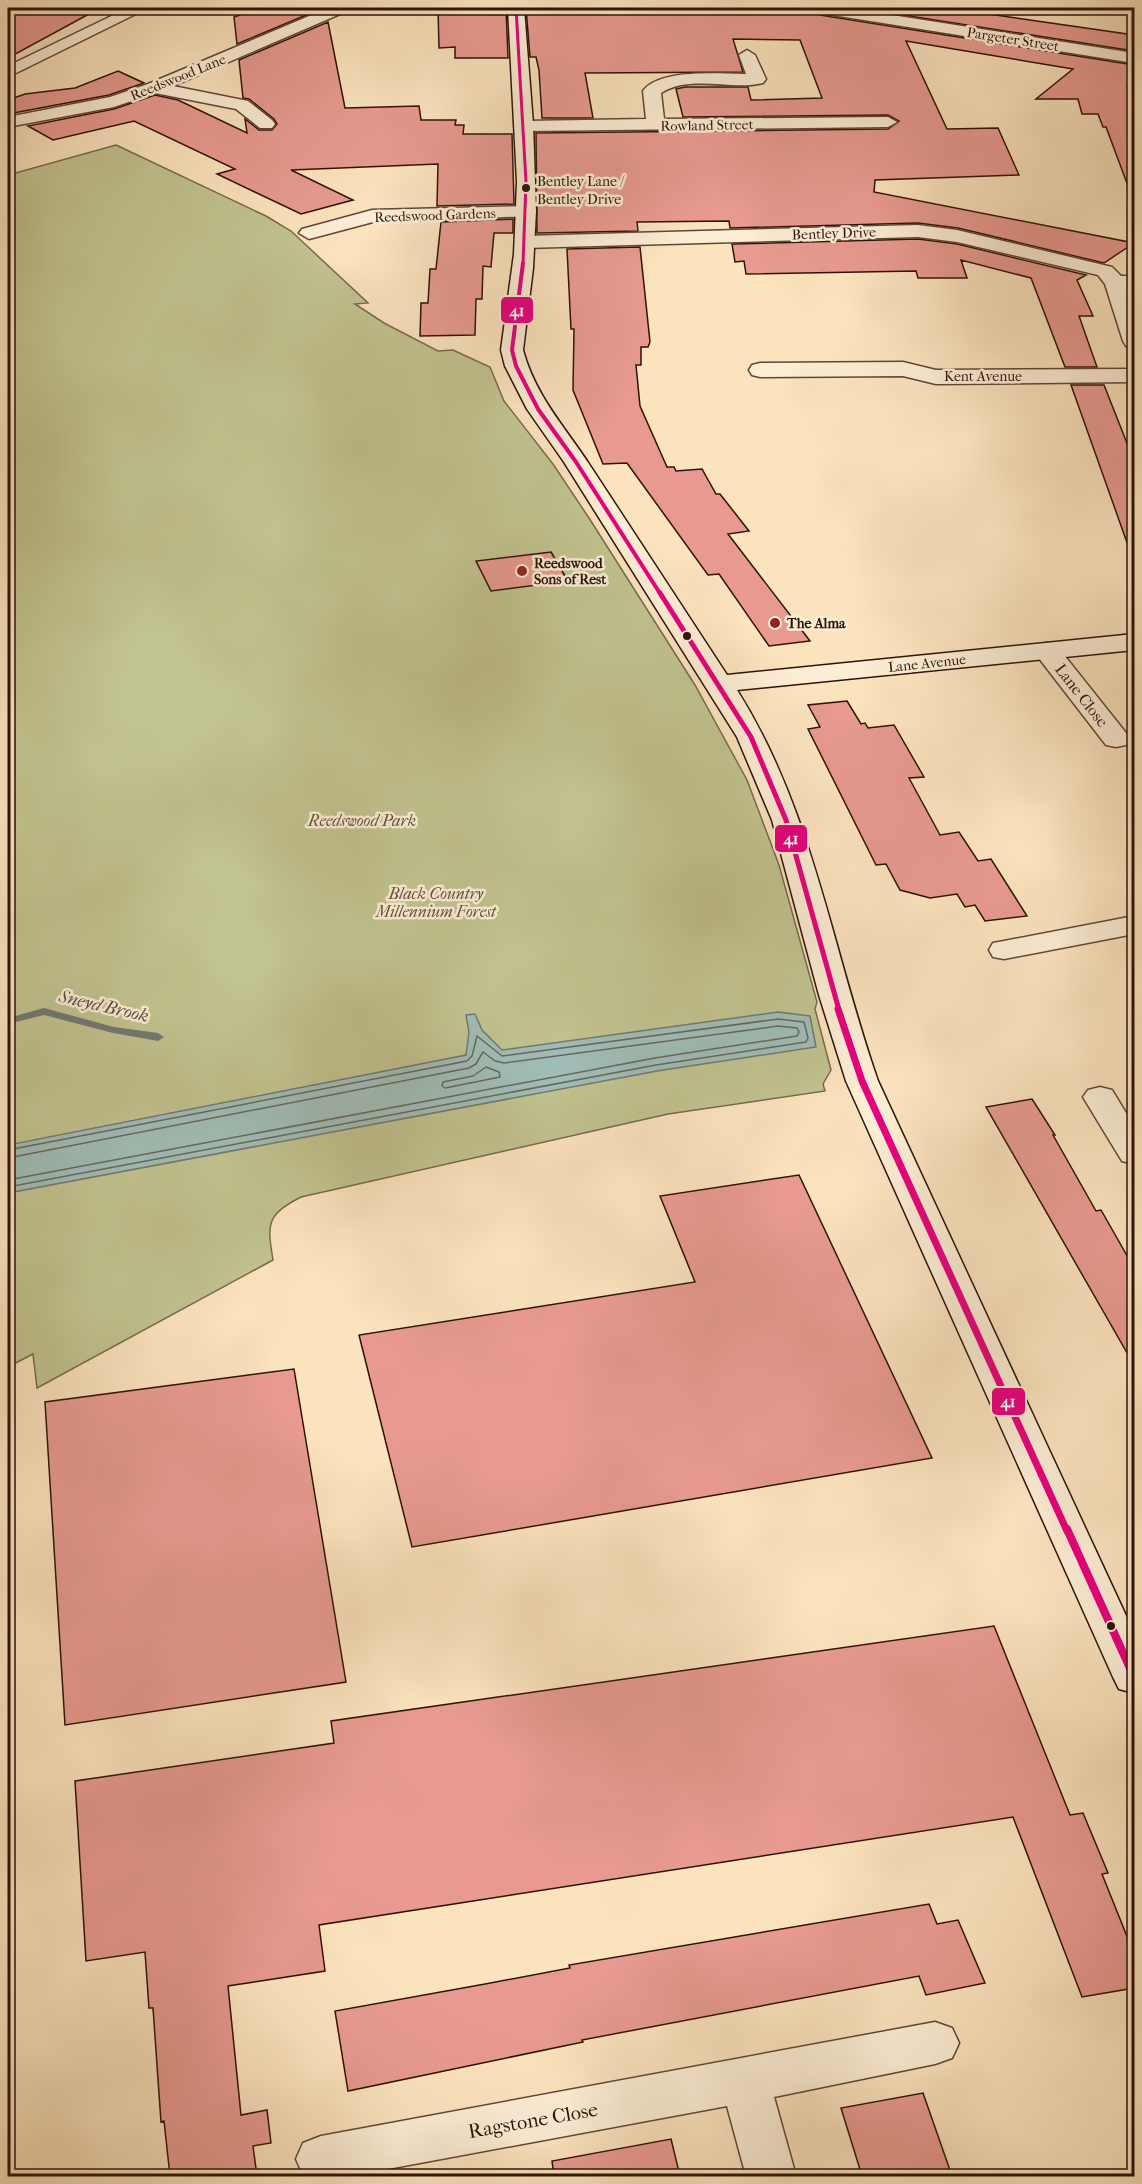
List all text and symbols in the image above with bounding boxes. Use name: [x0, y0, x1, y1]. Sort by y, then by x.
street label: Pargeter Street: [966, 24, 1060, 55]
street label: Reedswood Lane: [128, 51, 228, 104]
street label: Rowland Street: [660, 116, 754, 135]
place label: Bentley Lane / Bentley Drive: [537, 173, 625, 208]
marker: Bentley Lane / Bentley Drive: [520, 182, 532, 194]
street label: Reedswood Gardens: [374, 205, 496, 226]
street label: Bentley Drive: [792, 224, 876, 243]
line badge: 41: [500, 296, 534, 324]
text: 41: [508, 301, 525, 321]
street label: Kent Avenue: [944, 368, 1022, 385]
place label: Reedswood Sons of Rest: [534, 555, 607, 588]
marker: Reedswood Sons of Rest: [515, 564, 529, 578]
place label: The Alma: [786, 615, 846, 632]
marker: The Alma: [768, 616, 782, 630]
unlabelled marker: [681, 630, 693, 642]
street label: Lane Avenue: [887, 651, 967, 676]
street label: Lane Close: [1051, 660, 1112, 731]
park label: Reedswood Park: [307, 811, 416, 830]
line badge: 41: [774, 824, 808, 853]
text: 41: [782, 829, 799, 849]
park label: Black Country Millennium Forest: [375, 884, 497, 921]
water label: Sneyd Brook: [56, 986, 151, 1027]
line badge: 41: [991, 1387, 1026, 1416]
text: 41: [999, 1392, 1016, 1412]
unlabelled marker: [1105, 1620, 1117, 1632]
street label: Ragstone Close: [466, 2098, 600, 2143]

